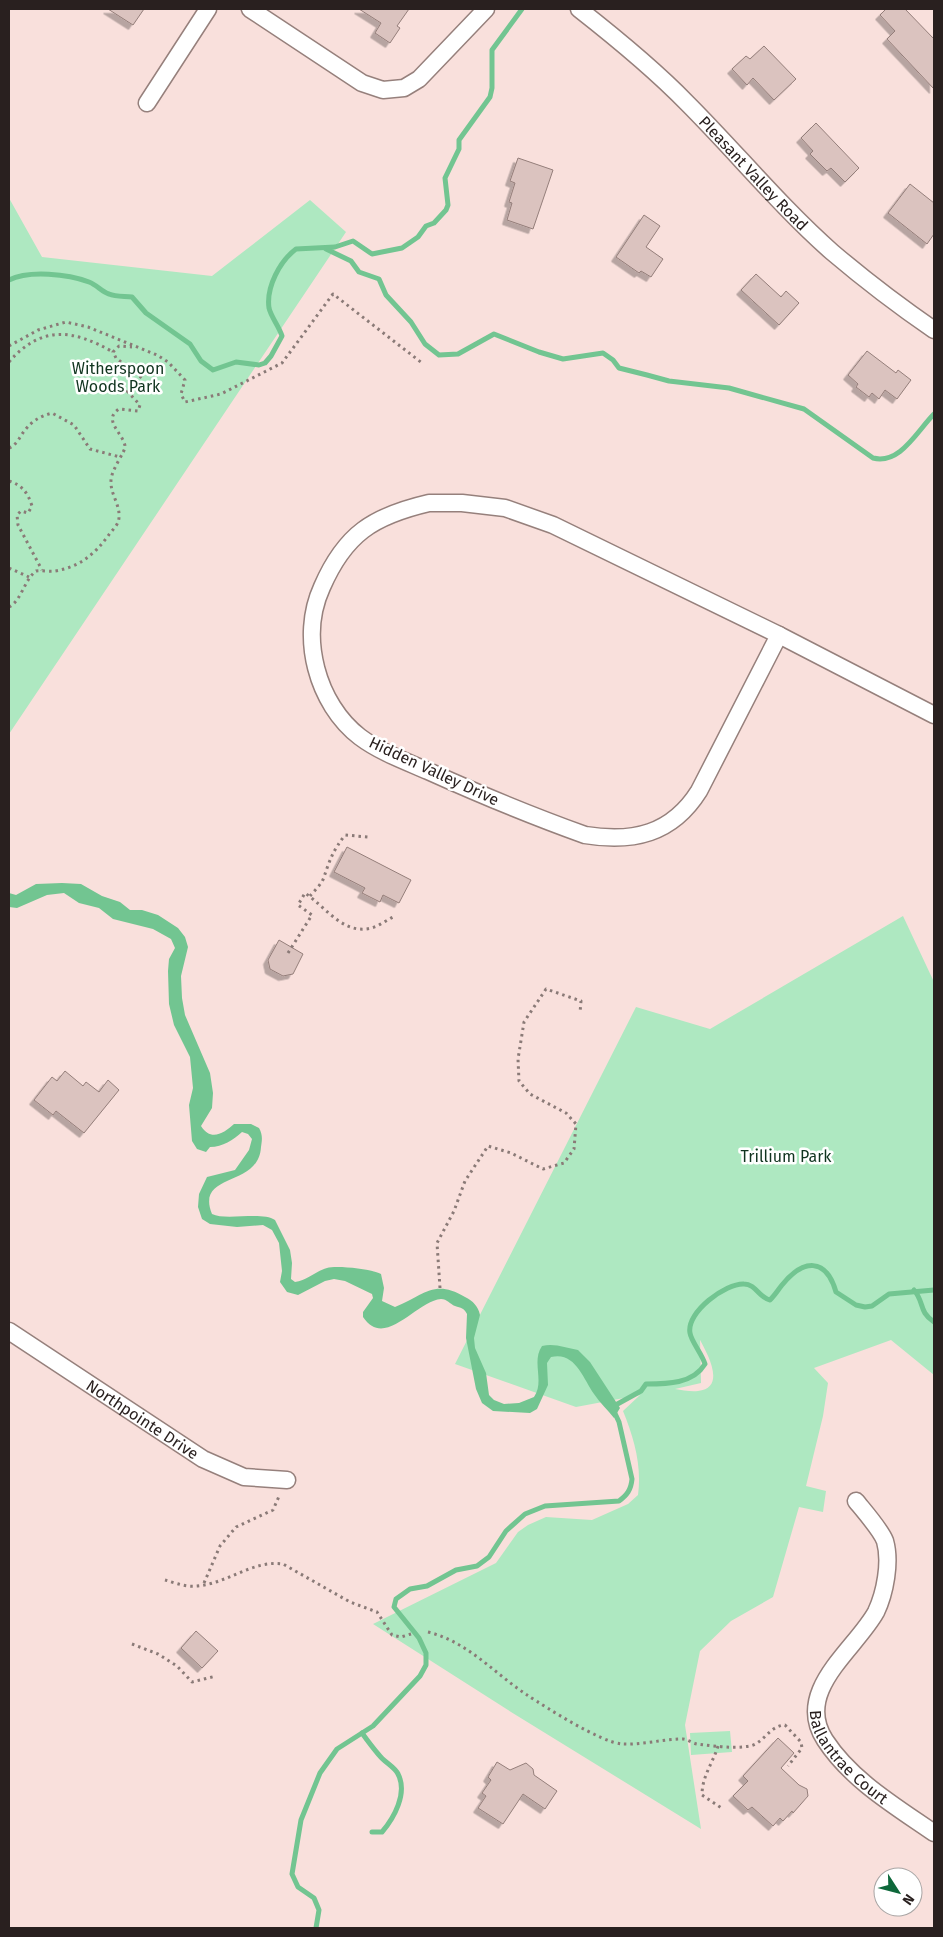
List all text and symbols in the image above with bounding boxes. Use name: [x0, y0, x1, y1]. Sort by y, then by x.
street label: Pleasant Valley Road: [695, 112, 812, 234]
park label: Witherspoon Woods Park: [72, 359, 164, 396]
street label: Hidden Valley Drive: [366, 733, 502, 809]
park label: Trillium Park: [740, 1147, 832, 1166]
street label: Northpointe Drive: [83, 1375, 202, 1463]
street label: Ballantrae Court: [806, 1709, 892, 1808]
north arrow: [873, 1867, 923, 1917]
text: N: [899, 1891, 918, 1908]

